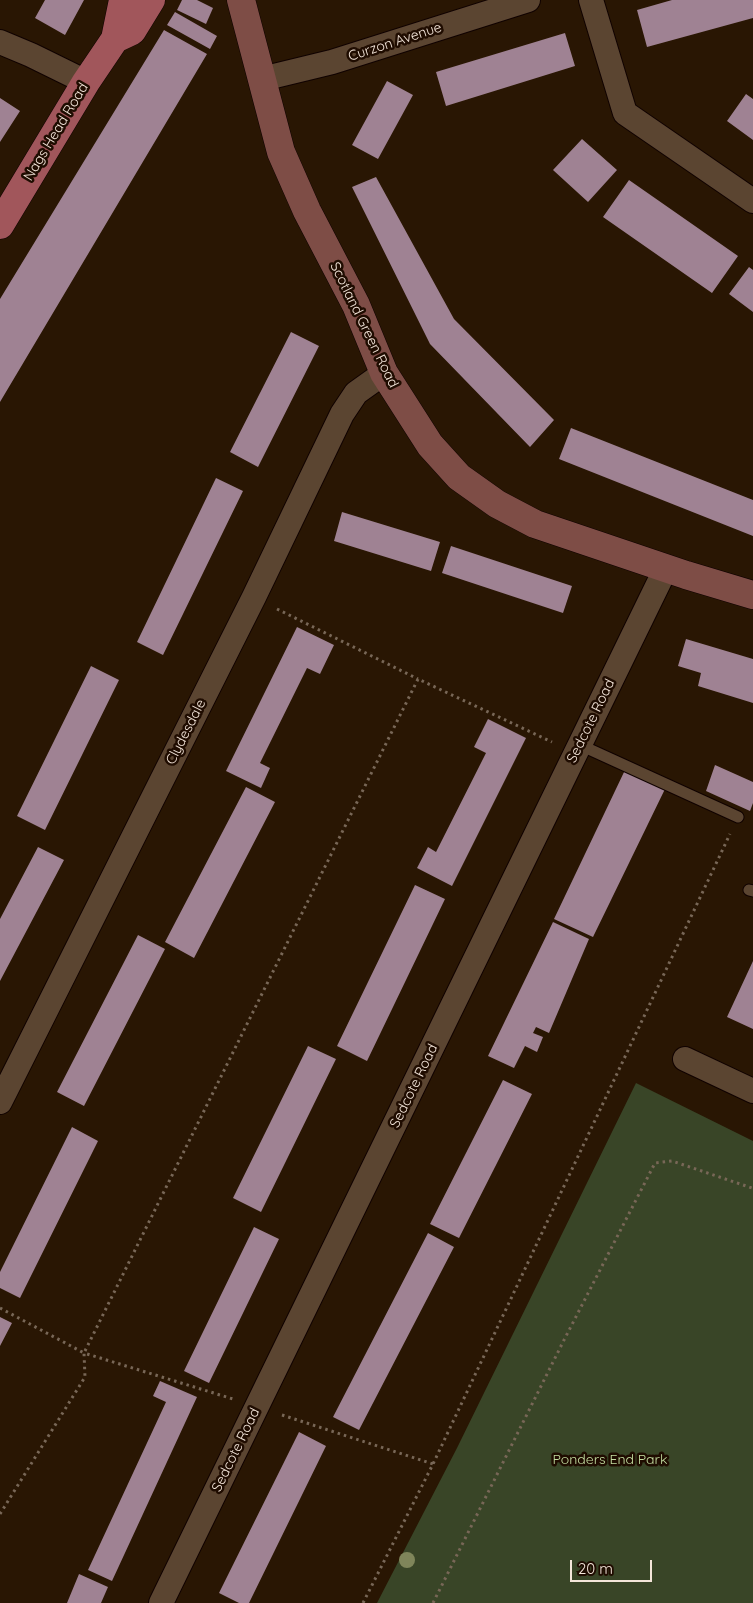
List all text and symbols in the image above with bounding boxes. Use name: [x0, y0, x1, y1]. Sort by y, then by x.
street label: Curzon Avenue: [346, 19, 444, 65]
street label: Nags Head Road: [20, 80, 92, 184]
street label: Scotland Green Road: [326, 259, 402, 391]
street label: Sedcote Road: [563, 676, 619, 766]
street label: Clydesdale: [162, 697, 210, 767]
street label: Sedcote Road: [386, 1041, 442, 1131]
street label: Sedcote Road: [208, 1405, 264, 1495]
park label: Ponders End Park: [553, 1452, 667, 1468]
scale bar: [573, 1550, 656, 1582]
text: 20 m: [578, 1559, 613, 1578]

